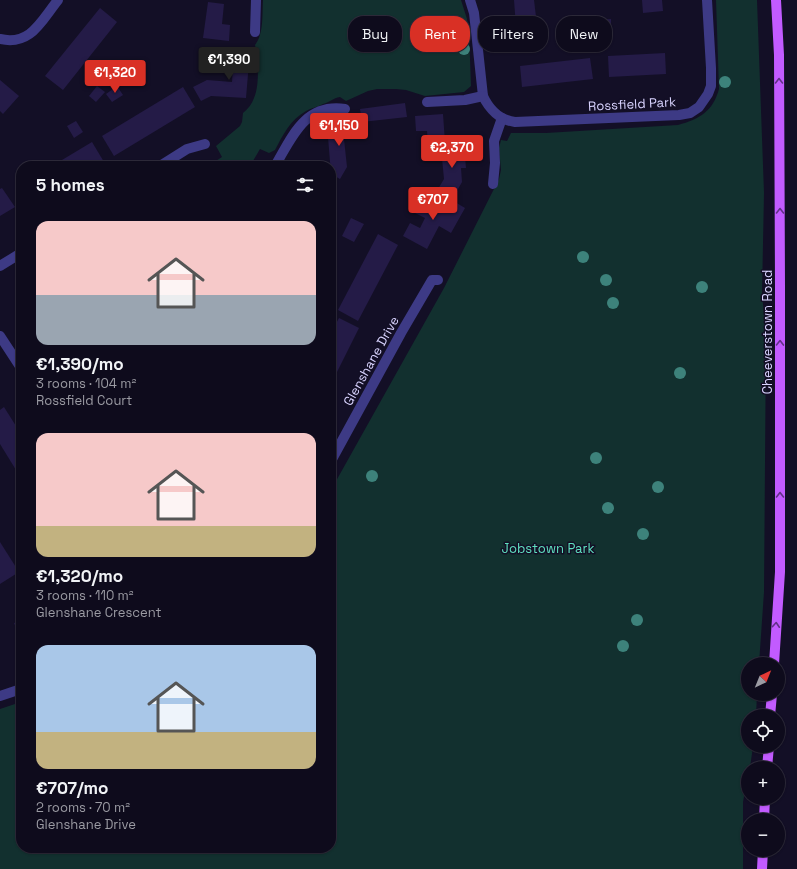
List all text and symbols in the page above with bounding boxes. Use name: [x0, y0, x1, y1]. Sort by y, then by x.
chip: Buy: [348, 16, 402, 52]
chip: Rent: [410, 16, 470, 52]
chip: Filters: [478, 16, 548, 52]
chip: New: [556, 16, 612, 52]
pin: €1,390: [196, 47, 262, 81]
text: €1,390: [208, 51, 250, 68]
pin: €1,320: [82, 60, 148, 94]
text: €1,320: [94, 64, 136, 81]
one-way arrow: [775, 78, 783, 84]
street label: Rossfield Park: [588, 93, 676, 115]
pin: €1,150: [306, 113, 372, 147]
text: €1,150: [319, 117, 359, 134]
pin: €2,370: [419, 135, 485, 169]
text: €2,370: [430, 139, 474, 156]
text: 5 homes: [36, 174, 105, 196]
icon: filters: [294, 174, 316, 196]
pin: €707: [409, 187, 457, 221]
text: €707: [417, 191, 449, 208]
one-way arrow: [776, 208, 784, 214]
icon: home: [140, 247, 212, 319]
street label: Cheeverstown Road: [759, 270, 776, 394]
street label: Glenshane Drive: [339, 313, 403, 409]
one-way arrow: [776, 340, 784, 346]
text: €1,390/mo: [36, 353, 124, 375]
text: 3 rooms · 104 m²: [36, 375, 136, 392]
text: Rossfield Court: [36, 392, 132, 409]
icon: home: [140, 459, 212, 531]
one-way arrow: [776, 492, 784, 498]
park label: Jobstown Park: [502, 540, 594, 557]
text: €1,320/mo: [36, 565, 123, 587]
text: 3 rooms · 110 m²: [36, 587, 134, 604]
text: Glenshane Crescent: [36, 604, 162, 621]
one-way arrow: [772, 622, 781, 628]
north arrow: [741, 657, 785, 701]
map controls: [741, 657, 785, 857]
icon: home: [140, 671, 212, 743]
button: locate: [741, 709, 785, 753]
button: +: [741, 761, 785, 805]
text: €707/mo: [36, 777, 109, 799]
text: 2 rooms · 70 m²: [36, 799, 130, 816]
button: −: [741, 813, 785, 857]
text: Glenshane Drive: [36, 816, 136, 833]

